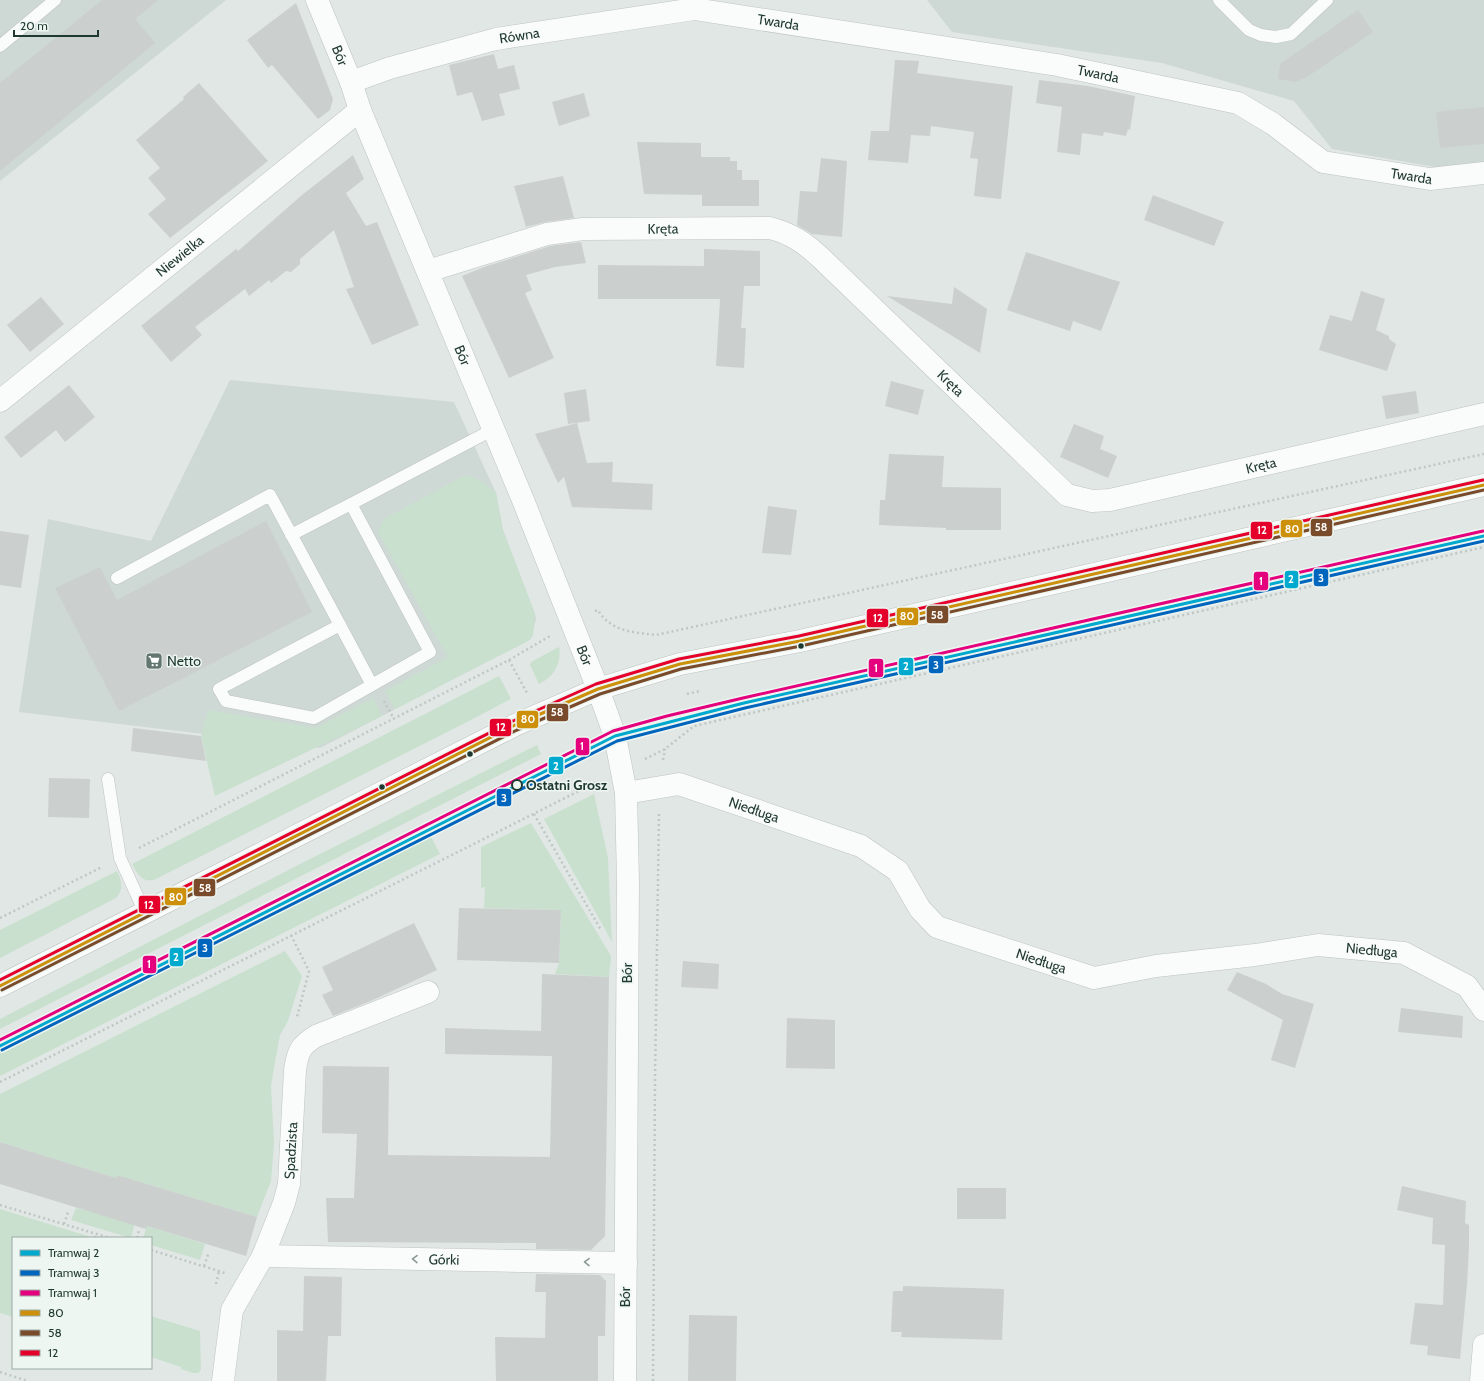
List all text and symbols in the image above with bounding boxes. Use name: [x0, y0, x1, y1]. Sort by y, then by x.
street label: Twarda: [756, 10, 801, 34]
scale bar: [14, 12, 98, 38]
text: 20 m: [20, 18, 48, 33]
street label: Równa: [498, 23, 541, 47]
street label: Bór: [328, 43, 352, 69]
street label: Twarda: [1076, 61, 1121, 87]
street label: Twarda: [1389, 164, 1434, 188]
street label: Kręta: [647, 219, 679, 238]
street label: Niewielka: [152, 231, 207, 281]
street label: Bór: [450, 342, 475, 369]
street label: Kręta: [933, 366, 968, 400]
street label: Kręta: [1244, 453, 1278, 478]
line badge: 58: [1310, 518, 1333, 537]
line badge: 80: [1280, 519, 1303, 538]
text: 58: [1315, 520, 1328, 534]
line badge: 12: [1250, 521, 1273, 540]
text: 80: [1285, 522, 1299, 536]
text: 12: [1257, 523, 1267, 537]
line badge: 3: [1313, 568, 1329, 587]
line badge: 2: [1284, 570, 1299, 589]
line badge: 1: [1253, 571, 1269, 591]
text: 3: [1318, 571, 1324, 585]
text: 2: [1288, 572, 1294, 586]
text: 1: [1259, 574, 1263, 588]
line badge: 58: [926, 605, 949, 624]
line badge: 80: [896, 607, 919, 626]
line badge: 12: [866, 608, 889, 628]
text: 58: [931, 608, 944, 622]
text: 80: [900, 609, 914, 623]
text: 12: [873, 611, 883, 625]
unlabelled marker: [796, 641, 806, 651]
street label: Bór: [572, 642, 597, 669]
supermarket icon: Netto: [144, 651, 164, 671]
place label: Netto: [167, 652, 201, 670]
line badge: 3: [928, 655, 944, 674]
line badge: 2: [898, 657, 914, 676]
line badge: 1: [868, 658, 884, 678]
text: 3: [933, 658, 939, 672]
text: 2: [903, 659, 909, 673]
text: 1: [874, 661, 878, 675]
line badge: 58: [546, 703, 569, 722]
text: 58: [551, 705, 564, 719]
line badge: 80: [516, 710, 539, 729]
text: 80: [521, 712, 535, 726]
line badge: 12: [489, 718, 512, 737]
text: 12: [496, 720, 506, 734]
line badge: 1: [575, 737, 590, 756]
text: 1: [580, 739, 584, 753]
unlabelled marker: [465, 749, 475, 759]
line badge: 2: [548, 756, 564, 775]
text: 2: [553, 759, 559, 773]
place label: Ostatni Grosz: [526, 776, 608, 794]
marker: Ostatni Grosz: [511, 779, 523, 791]
unlabelled marker: [377, 782, 387, 792]
line badge: 3: [496, 788, 512, 807]
text: 3: [501, 791, 507, 805]
street label: Niedługa: [726, 793, 782, 827]
line badge: 58: [193, 878, 216, 897]
text: 58: [199, 881, 212, 895]
line badge: 80: [164, 887, 187, 906]
text: 80: [169, 890, 183, 904]
line badge: 12: [138, 895, 161, 914]
text: 12: [144, 898, 154, 912]
line badge: 3: [197, 938, 213, 958]
street label: Niedługa: [1345, 939, 1399, 961]
text: 3: [202, 941, 208, 955]
street label: Niedługa: [1014, 944, 1069, 978]
line badge: 2: [169, 947, 184, 967]
text: 2: [173, 950, 179, 964]
line badge: 1: [142, 955, 157, 974]
text: 1: [147, 957, 151, 971]
street label: Bór: [618, 962, 636, 983]
street label: Spadzista: [280, 1121, 301, 1180]
legend: [12, 1237, 152, 1369]
text: Tramwaj 2: [48, 1245, 99, 1260]
street label: Górki: [428, 1250, 460, 1269]
one-way arrow: [412, 1255, 418, 1263]
one-way arrow: [584, 1258, 590, 1266]
text: Tramwaj 3: [48, 1265, 99, 1280]
text: Tramwaj 1: [48, 1285, 97, 1300]
street label: Bór: [616, 1286, 634, 1307]
text: 80: [48, 1305, 64, 1320]
text: 58: [48, 1325, 62, 1340]
text: 12: [48, 1345, 58, 1360]

